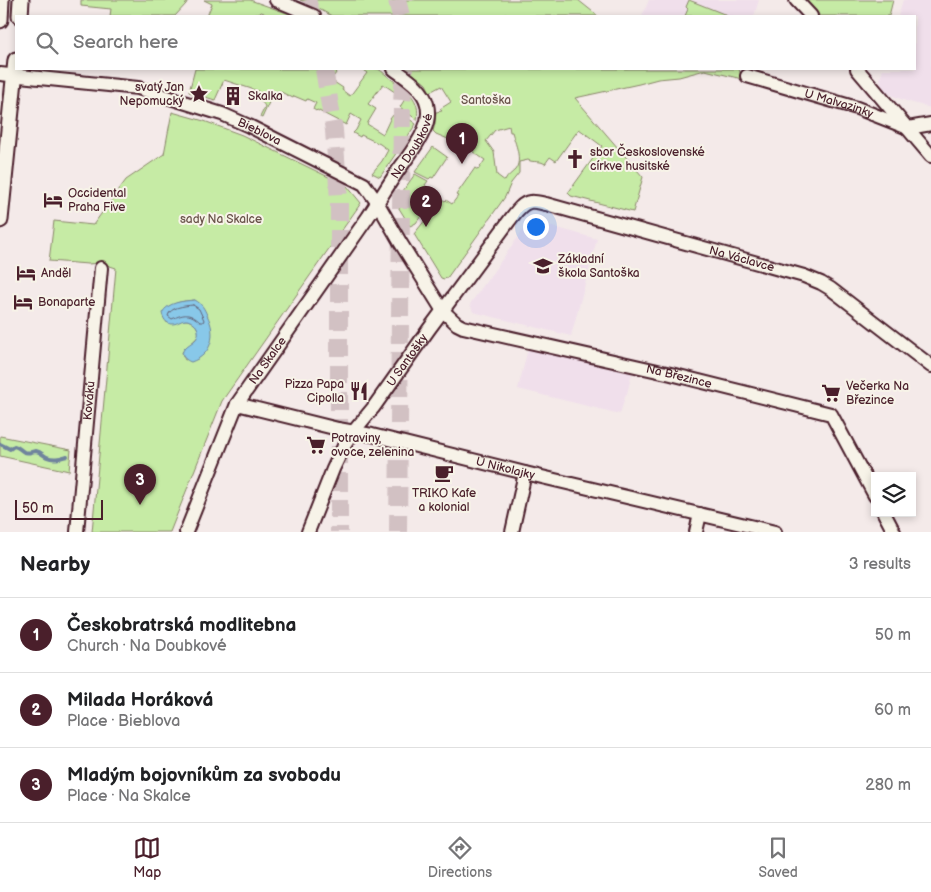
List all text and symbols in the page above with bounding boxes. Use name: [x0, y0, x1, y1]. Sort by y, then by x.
search box: [15, 15, 916, 70]
icon: search: [33, 29, 61, 57]
text: Search here: [73, 31, 178, 54]
place label: svatý Jan Nepomucký: [120, 80, 185, 109]
place icon: svatý Jan Nepomucký: [188, 83, 210, 105]
building icon: Skalka: [222, 85, 244, 107]
street label: U Malvazinky: [803, 86, 876, 121]
place label: Skalka: [248, 89, 283, 104]
park label: Santoška: [461, 93, 511, 108]
street label: Na Doubkové: [387, 113, 436, 181]
street label: Bieblova: [235, 114, 284, 149]
pin: 1: [446, 123, 478, 164]
place label: sbor Československé církve husitské: [590, 143, 705, 174]
church icon: sbor Československé církve husitské: [564, 148, 586, 170]
place label: Occidental Praha Five: [68, 186, 126, 215]
pin: 2: [410, 186, 442, 227]
hotel icon: Occidental Praha Five: [42, 189, 64, 211]
park label: sady Na Skalce: [180, 212, 262, 227]
your location: [523, 214, 549, 240]
street label: Na Václavce: [708, 242, 776, 275]
place label: Základní škola Santoška: [557, 252, 640, 281]
school or university icon: Základní škola Santoška: [532, 255, 554, 277]
hotel icon: Anděl: [15, 262, 37, 284]
place label: Anděl: [41, 266, 71, 281]
hotel icon: Bonaparte: [12, 291, 34, 313]
place label: Bonaparte: [38, 295, 95, 310]
street label: U Santošky: [383, 330, 431, 389]
street label: Na Skalce: [246, 334, 289, 387]
street label: Na Březince: [645, 361, 713, 391]
place label: Pizza Papa Cipolla: [285, 377, 344, 406]
place label: Večerka Na Březince: [846, 379, 909, 408]
street label: Kováků: [80, 380, 98, 421]
restaurant icon: Pizza Papa Cipolla: [348, 380, 370, 402]
supermarket icon: Večerka Na Březince: [820, 382, 842, 404]
place label: Potraviny, ovoce, zelenina: [331, 431, 415, 460]
supermarket icon: Potraviny, ovoce, zelenina: [305, 434, 327, 456]
street label: U Nikolajky: [474, 454, 537, 483]
cafe icon: TRIKO Kafe a kolonial: [433, 462, 455, 484]
pin: 3: [124, 464, 156, 505]
map controls: [871, 472, 916, 517]
button: layers: [871, 472, 916, 517]
place label: TRIKO Kafe a kolonial: [412, 486, 476, 515]
scale bar: [15, 497, 102, 520]
text: 50 m: [22, 500, 54, 517]
text: Nearby: [20, 552, 90, 577]
text: 3 results: [849, 555, 911, 574]
text: Českobratrská modlitebna: [67, 614, 296, 637]
text: 1: [33, 626, 39, 645]
text: 50 m: [875, 626, 911, 645]
text: Church · Na Doubkové: [67, 637, 227, 656]
text: Milada Horáková: [67, 689, 213, 712]
text: 2: [31, 701, 41, 720]
text: 60 m: [874, 701, 911, 720]
text: Place · Bieblova: [67, 712, 180, 731]
text: Mladým bojovníkům za svobodu: [67, 764, 341, 787]
text: 3: [31, 776, 41, 795]
text: 280 m: [865, 776, 911, 795]
text: Place · Na Skalce: [67, 787, 191, 806]
tab: Map: [133, 834, 161, 881]
tab: Directions: [428, 834, 492, 881]
tab: Saved: [758, 834, 798, 881]

